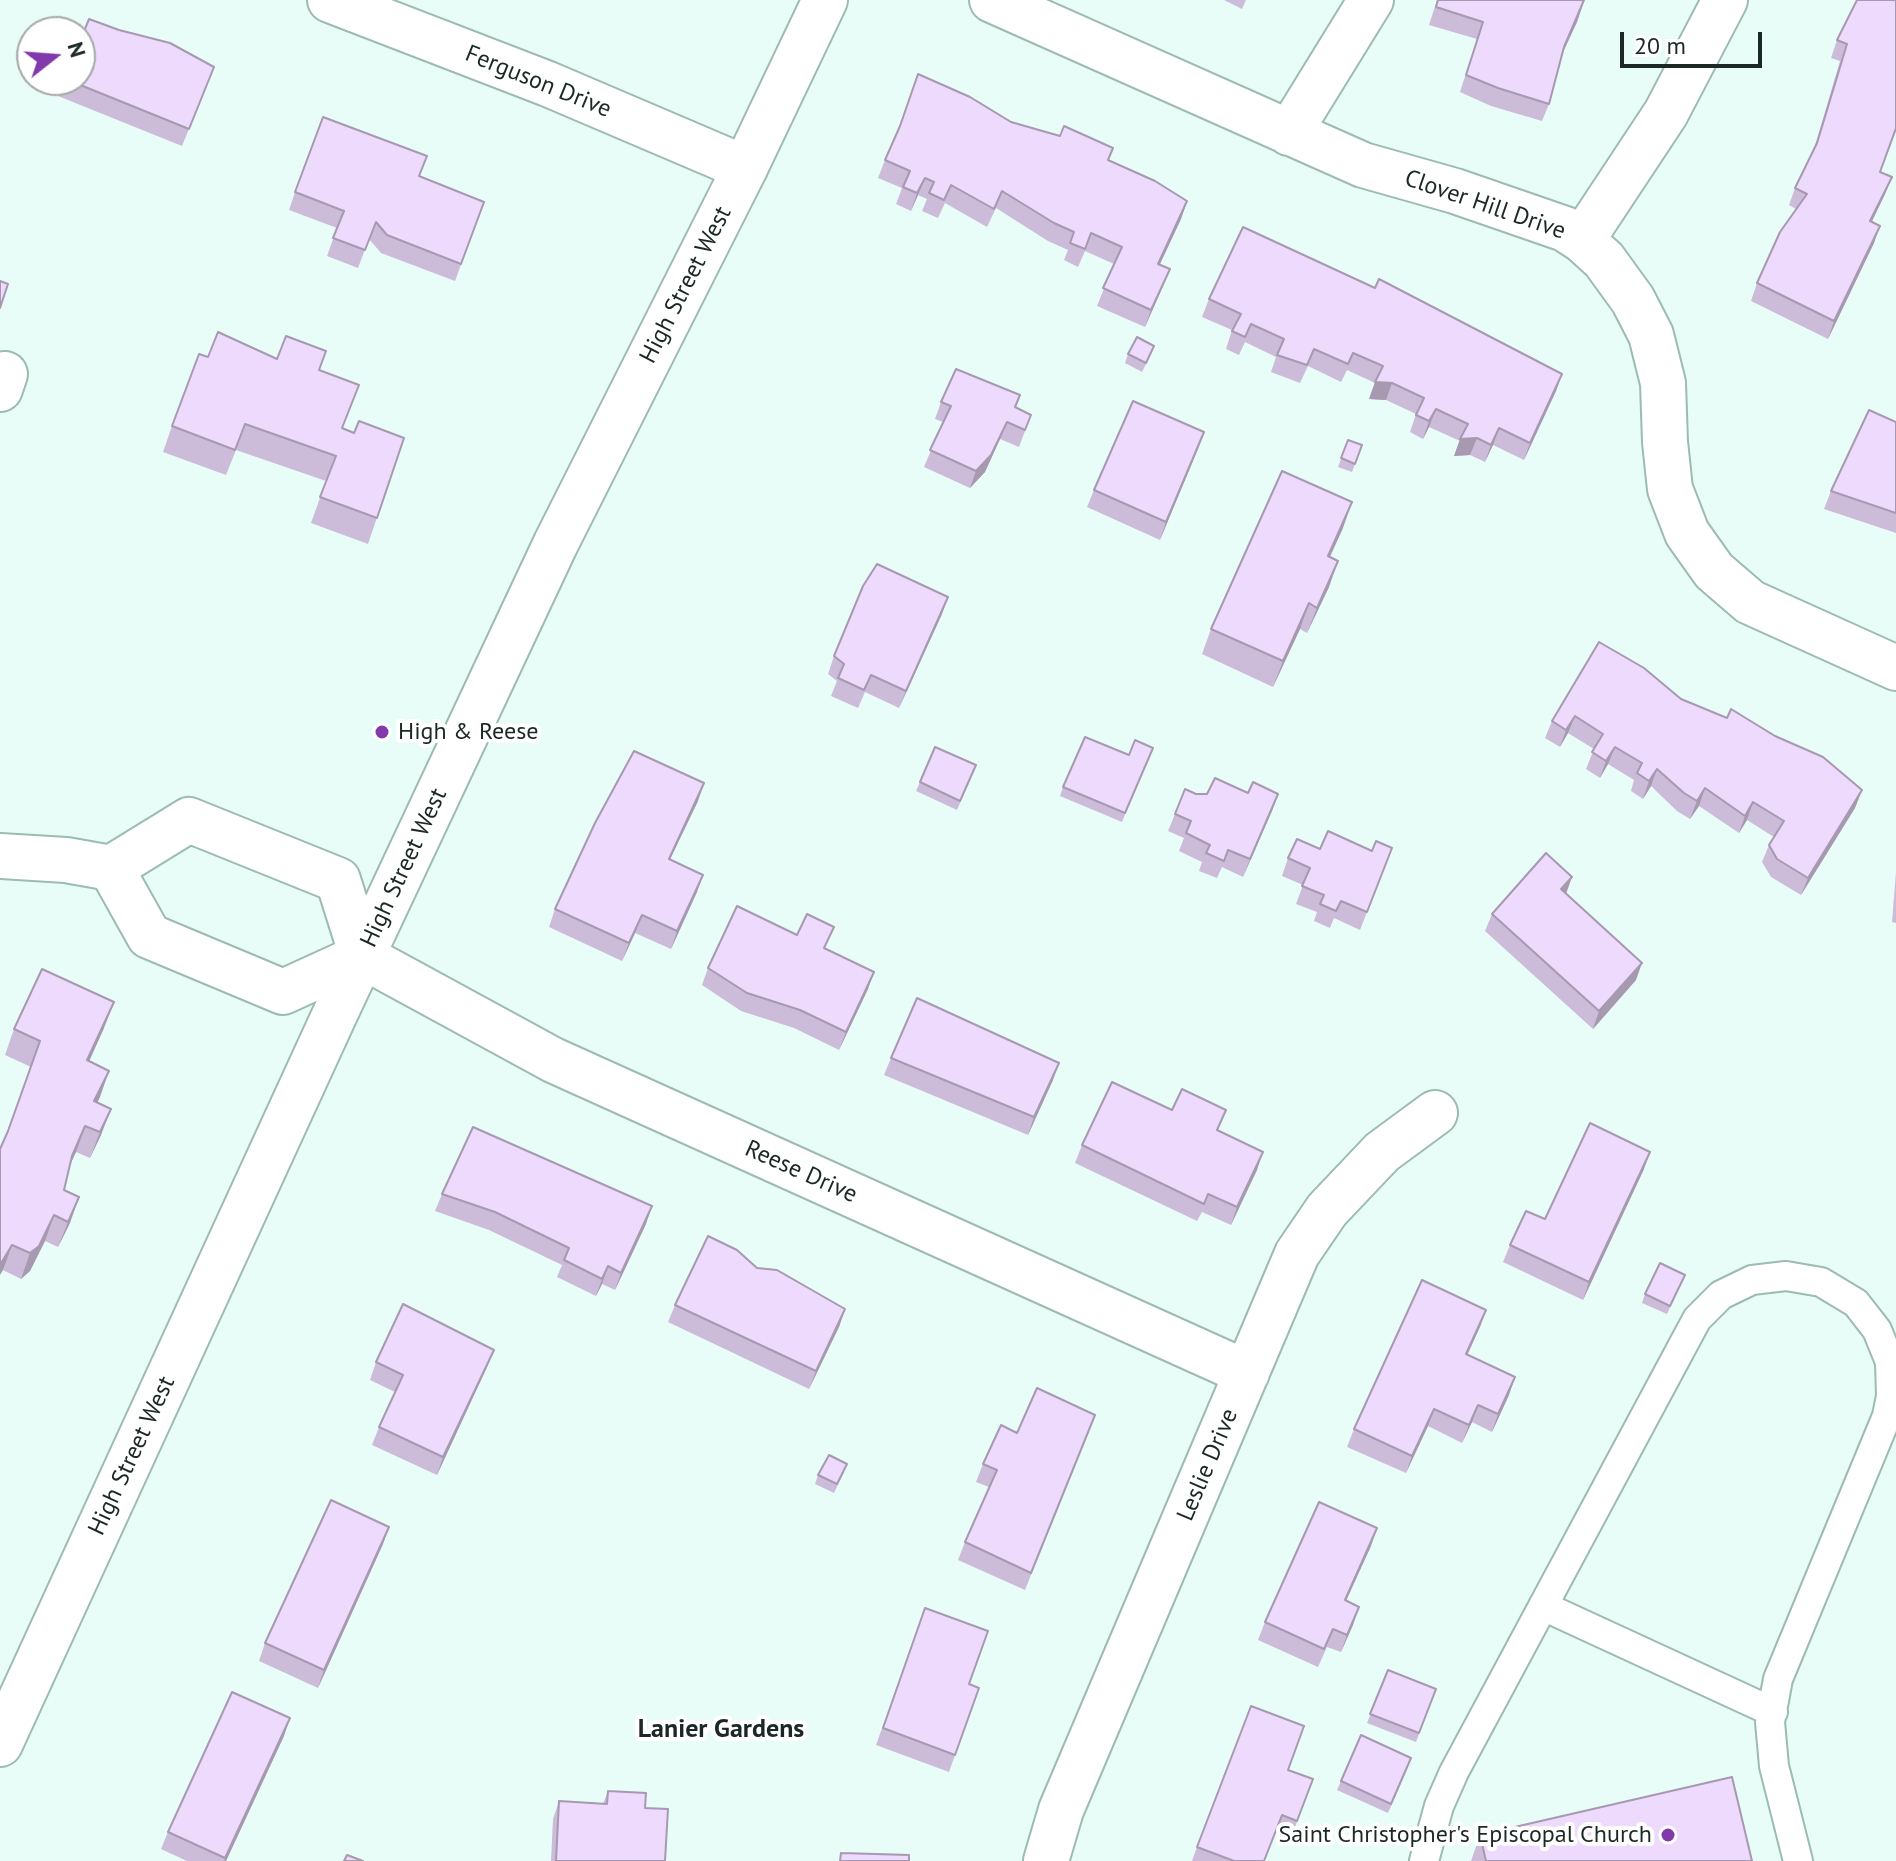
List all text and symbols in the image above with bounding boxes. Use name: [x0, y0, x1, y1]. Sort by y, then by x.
north arrow: [16, 16, 96, 96]
scale bar: [1624, 16, 1766, 66]
text: 20 m: [1634, 30, 1686, 61]
text: N: [62, 39, 93, 61]
street label: Ferguson Drive: [461, 40, 615, 124]
street label: Clover Hill Drive: [1401, 164, 1569, 246]
street label: High Street West: [634, 202, 738, 368]
place label: High & Reese: [398, 718, 538, 746]
marker: High & Reese: [373, 723, 391, 741]
street label: High Street West: [355, 784, 453, 952]
street label: Reese Drive: [740, 1134, 862, 1210]
street label: High Street West: [83, 1372, 181, 1540]
street label: Leslie Drive: [1171, 1405, 1245, 1525]
district label: Lanier Gardens: [638, 1714, 804, 1746]
place label: Saint Christopher's Episcopal Church: [1279, 1821, 1652, 1849]
marker: Saint Christopher's Episcopal Church: [1659, 1826, 1677, 1844]

